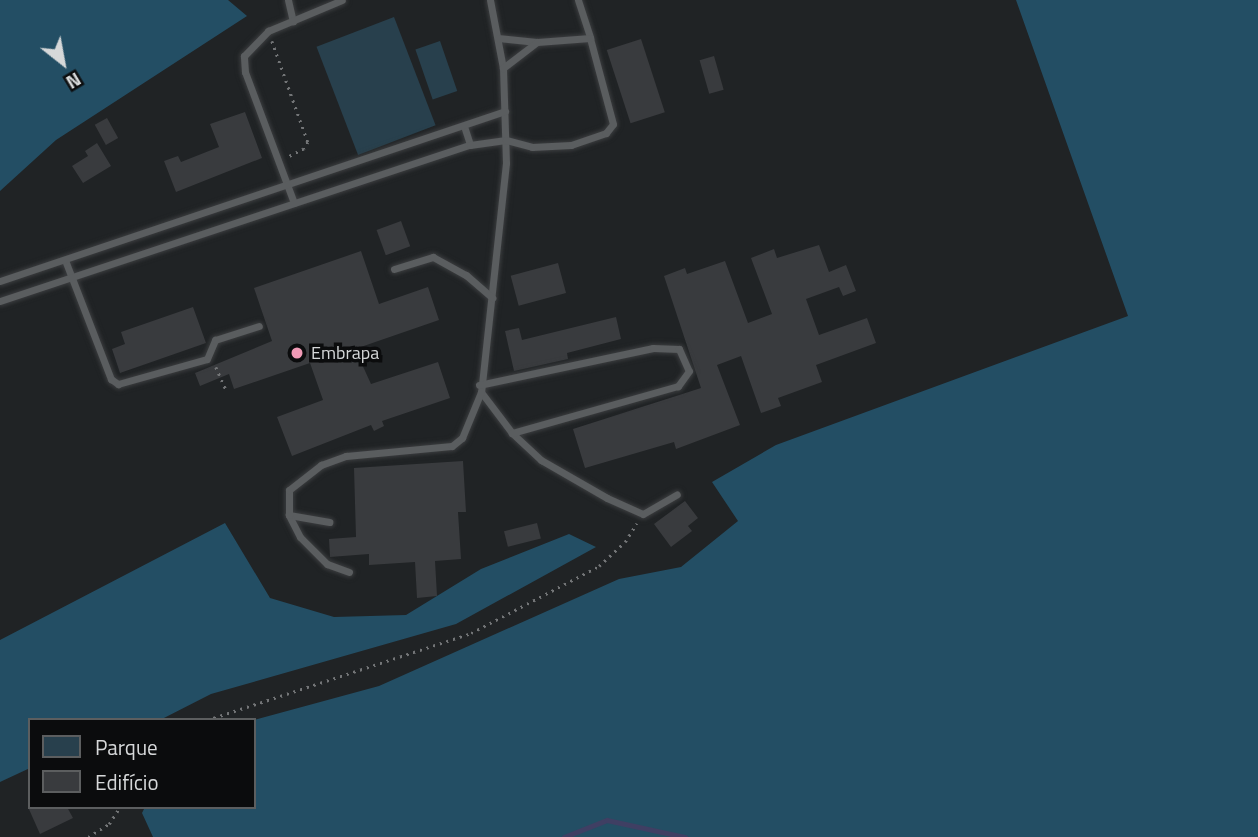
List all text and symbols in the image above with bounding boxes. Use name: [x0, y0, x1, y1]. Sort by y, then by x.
north arrow: [28, 28, 98, 98]
text: N: [61, 66, 87, 97]
place label: Embrapa: [311, 342, 379, 364]
marker: Embrapa: [289, 345, 305, 361]
legend: [28, 718, 256, 809]
text: Parque: [95, 731, 158, 763]
text: Edifício: [95, 766, 159, 798]

